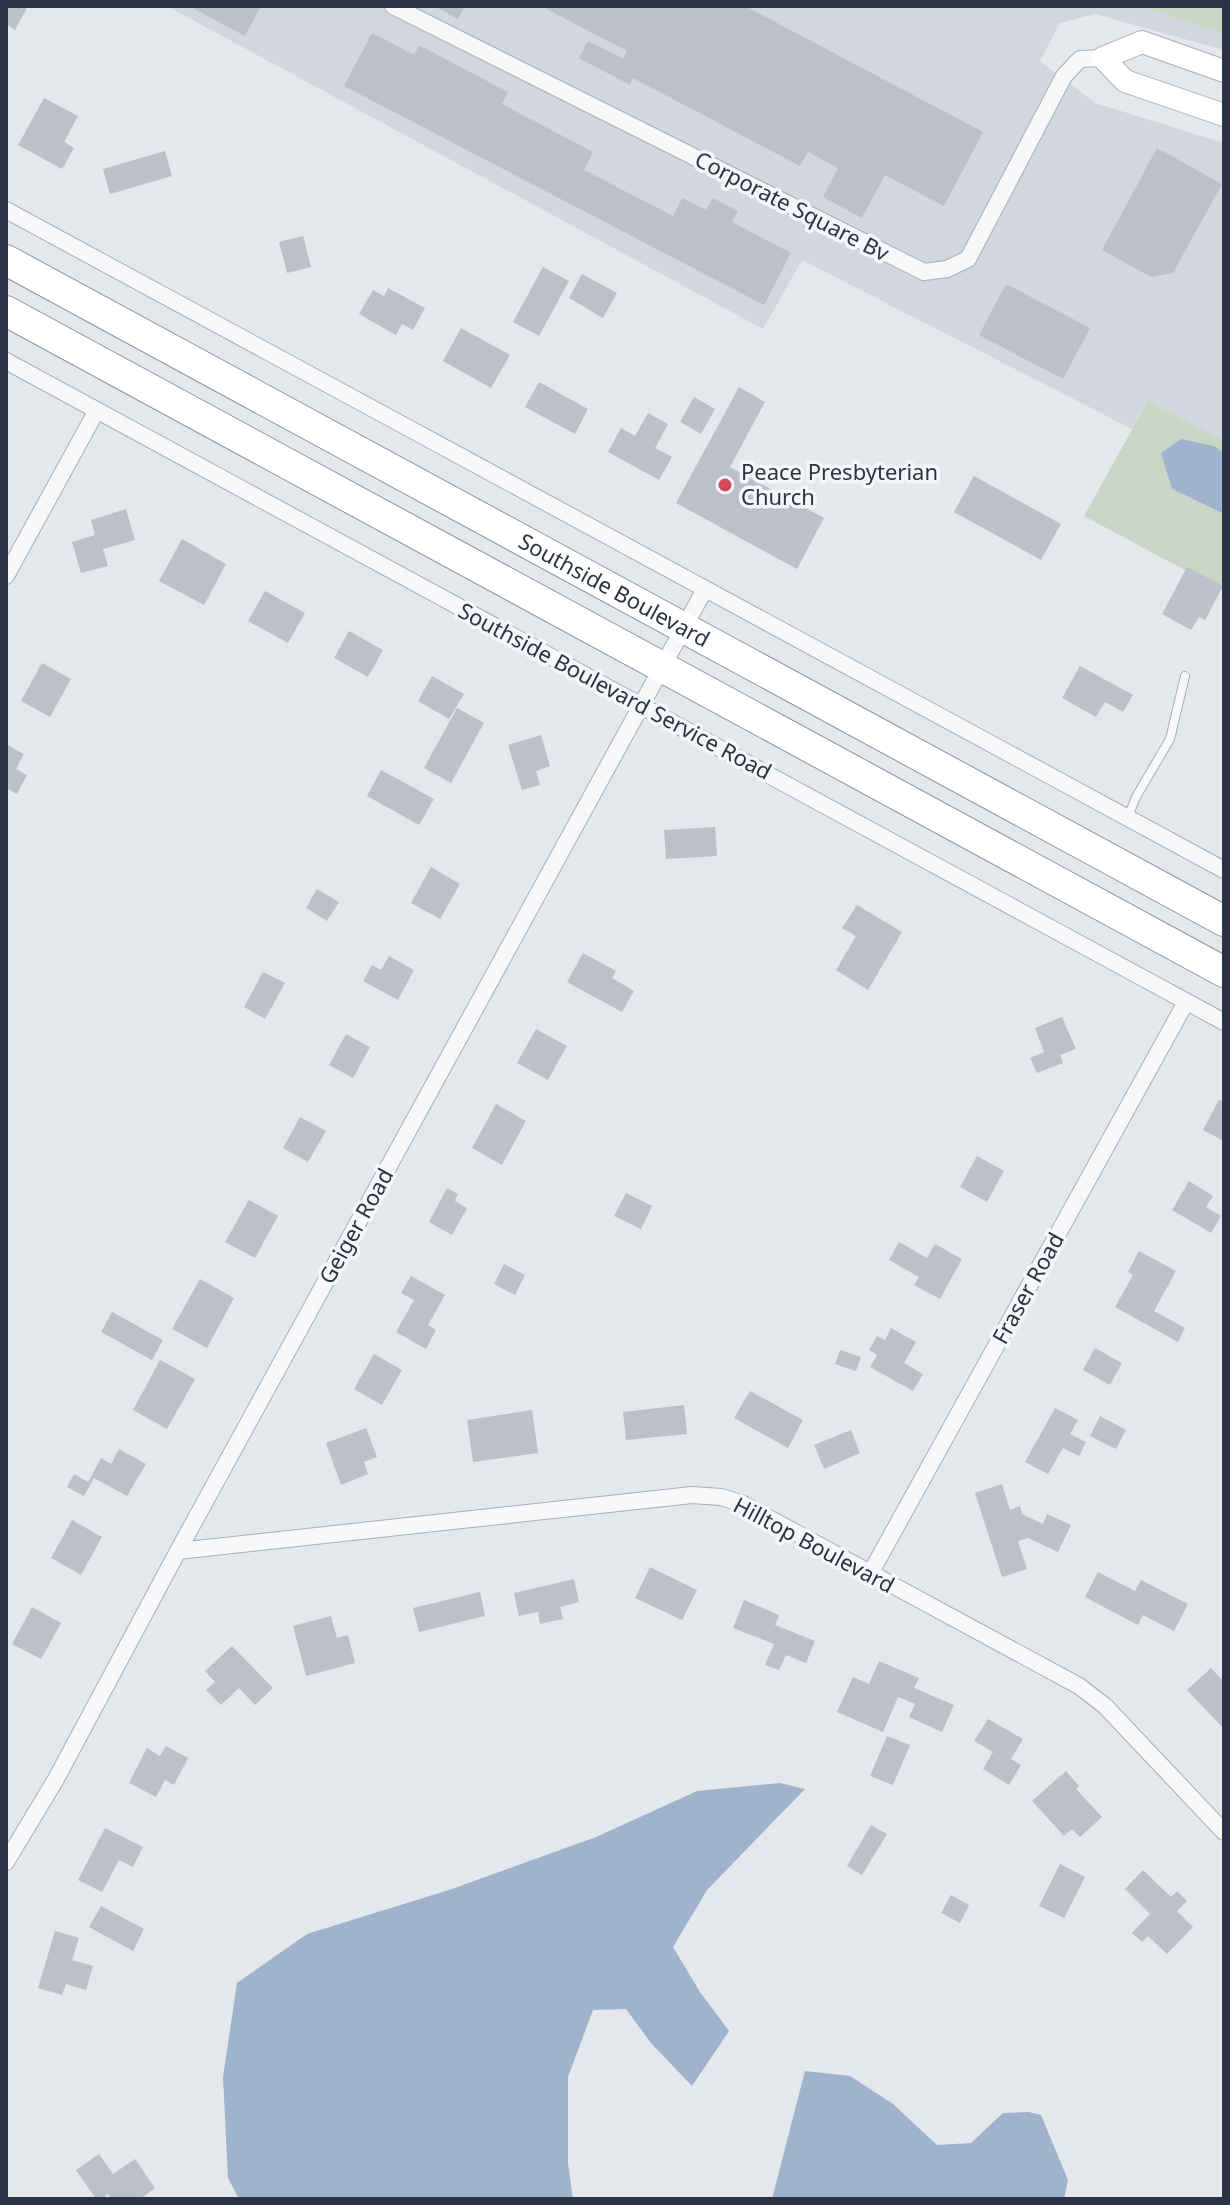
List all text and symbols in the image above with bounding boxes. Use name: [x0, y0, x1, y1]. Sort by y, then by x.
street label: Corporate Square Bv: [690, 143, 895, 267]
place label: Peace Presbyterian Church: [741, 456, 938, 511]
marker: Peace Presbyterian Church: [716, 476, 734, 494]
street label: Southside Boulevard: [514, 525, 715, 653]
street label: Southside Boulevard Service Road: [454, 595, 777, 786]
street label: Geiger Road: [311, 1162, 399, 1289]
street label: Fraser Road: [984, 1226, 1070, 1349]
street label: Hilltop Boulevard: [729, 1489, 900, 1599]

